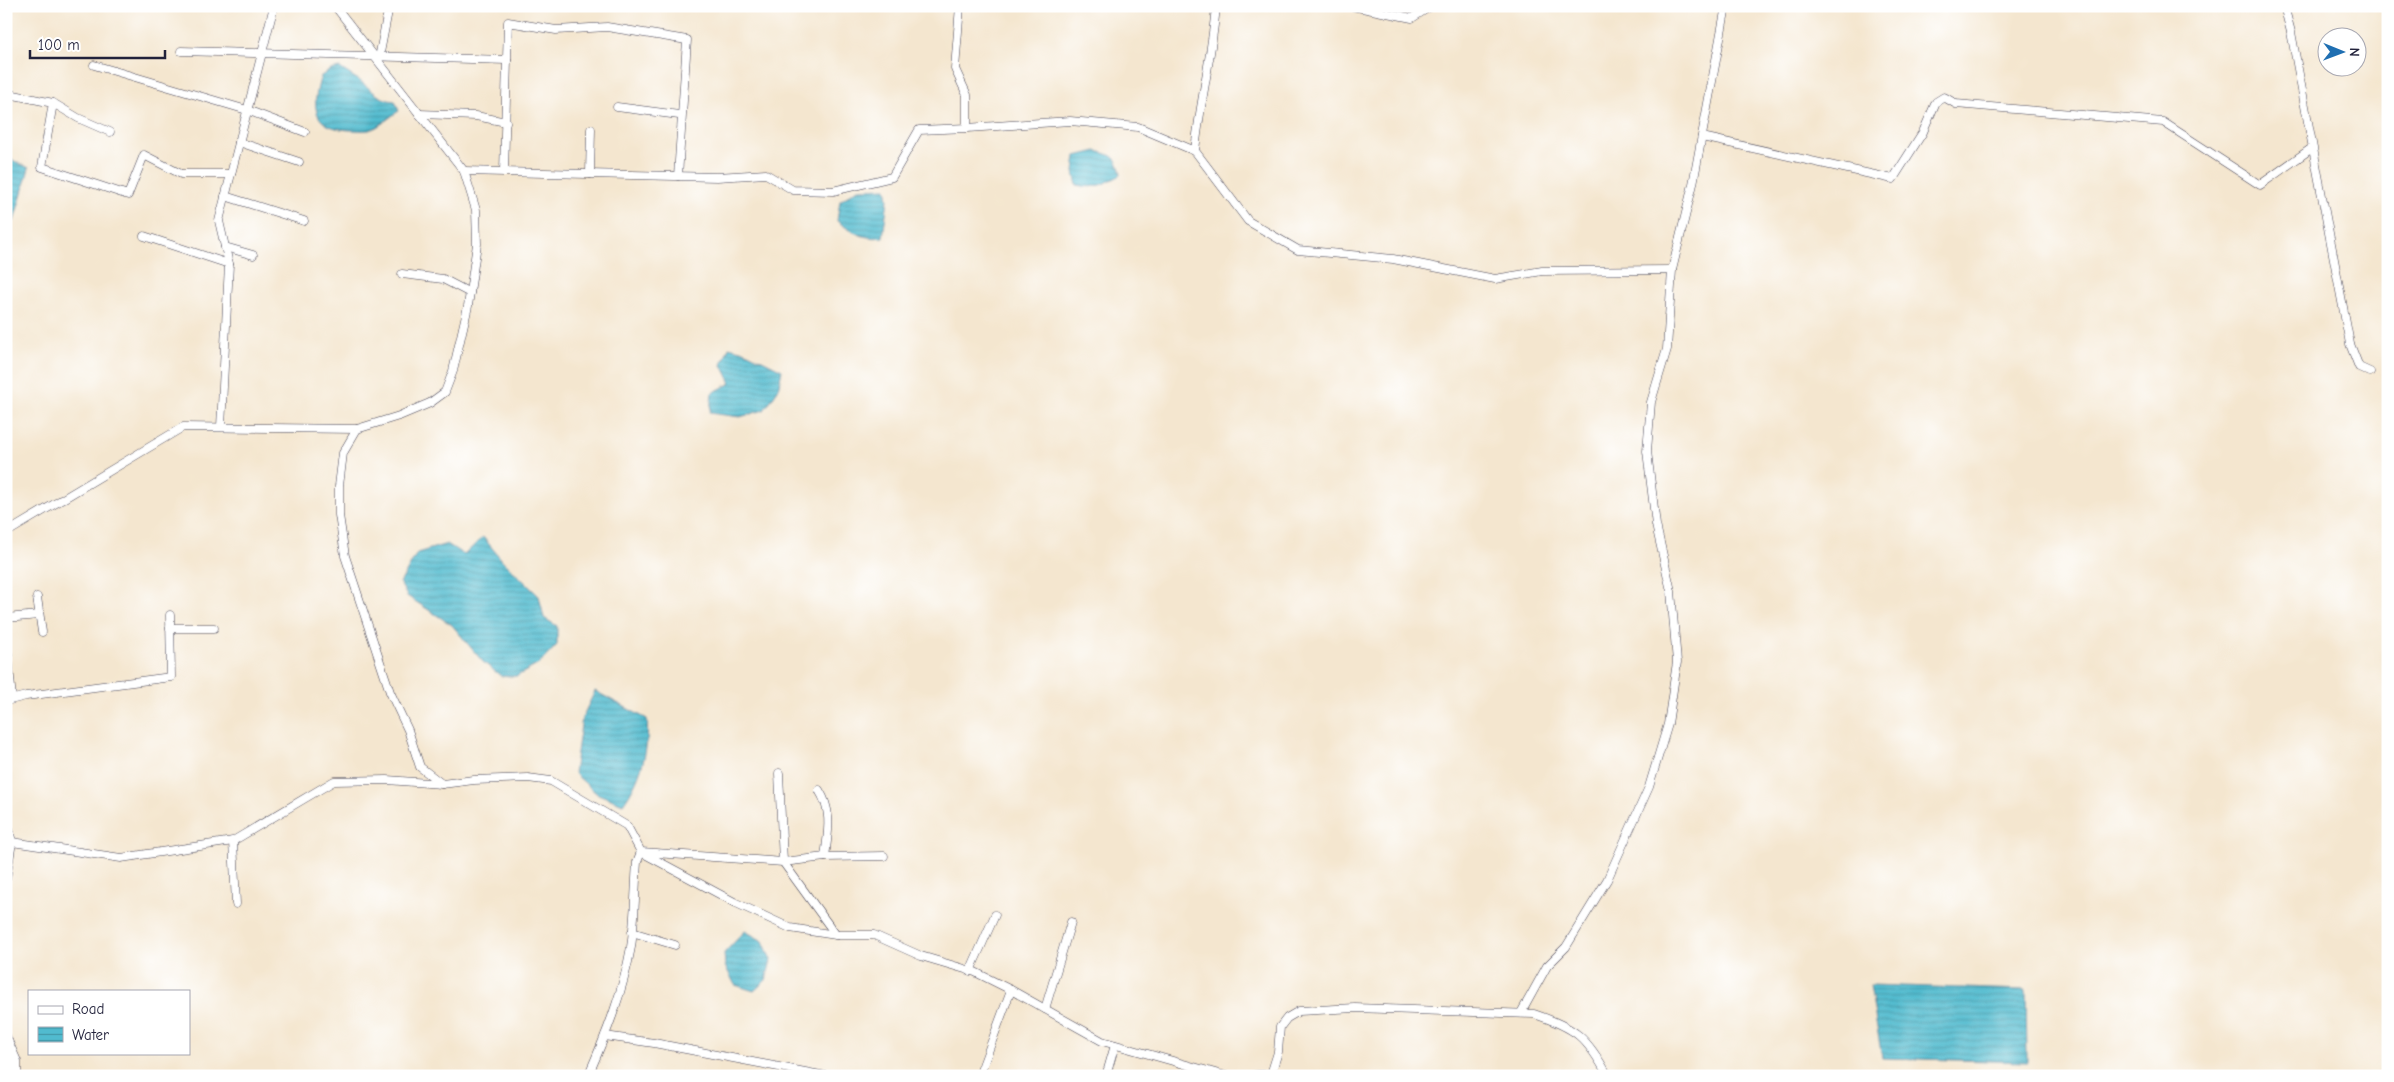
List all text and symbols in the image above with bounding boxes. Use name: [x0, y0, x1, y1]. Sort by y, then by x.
scale bar: [30, 28, 165, 60]
north arrow: [2316, 28, 2366, 78]
text: 100 m: [38, 36, 80, 54]
text: N: [2346, 48, 2363, 57]
legend: [28, 990, 190, 1054]
text: Road: [72, 1000, 104, 1018]
text: Water: [72, 1026, 109, 1044]

